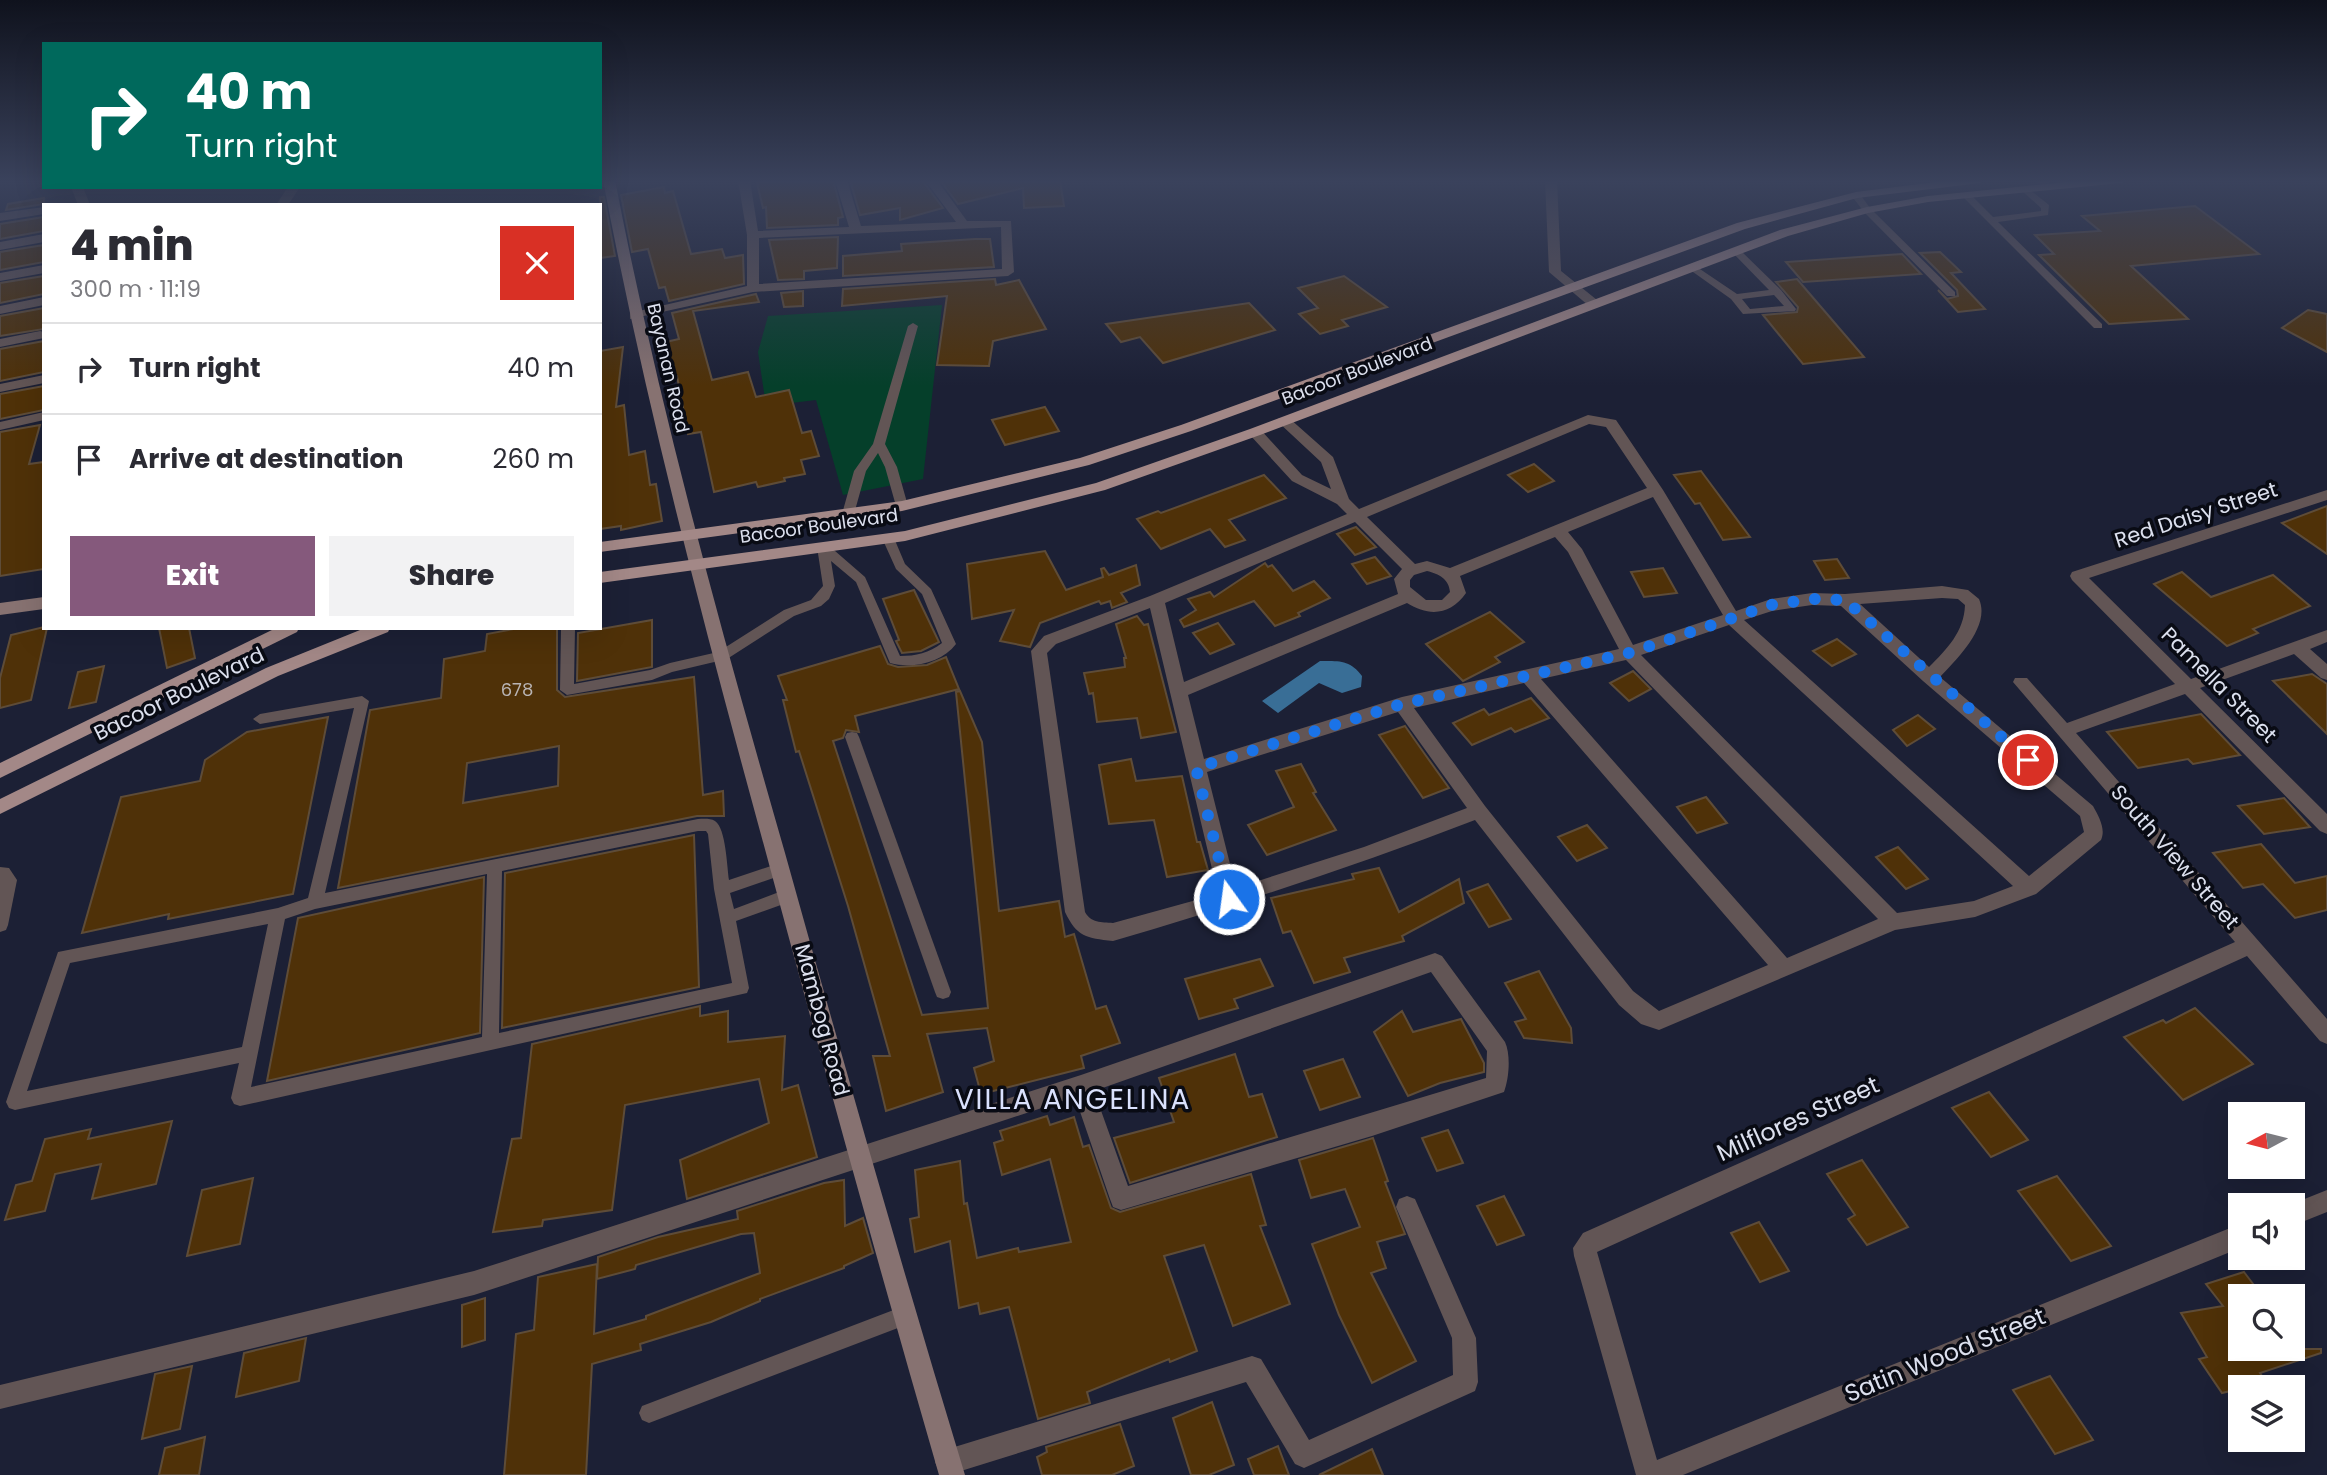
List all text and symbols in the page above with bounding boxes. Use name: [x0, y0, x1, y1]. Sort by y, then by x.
text: 40 m: [185, 58, 312, 126]
icon: right: [70, 70, 161, 161]
text: Turn right: [185, 123, 337, 168]
text: 4 min: [70, 216, 194, 275]
button: close: [500, 226, 574, 300]
text: 300 m · 11:19: [70, 273, 201, 305]
street label: Bayanan Road: [641, 301, 696, 435]
street label: Bacoor Boulevard: [1278, 330, 1436, 411]
icon: right: [70, 350, 108, 388]
text: Turn right: [129, 350, 261, 386]
text: 40 m: [508, 350, 574, 386]
icon: arrive: [70, 441, 108, 479]
text: Arrive at destination: [129, 441, 404, 477]
text: 260 m: [492, 441, 574, 477]
street label: Red Daisy Street: [2111, 475, 2281, 555]
street label: Bacoor Boulevard: [738, 502, 900, 549]
button: Exit: [70, 536, 315, 616]
button: Share: [329, 536, 574, 616]
street label: Pamella Street: [2155, 620, 2284, 749]
street label: Bacoor Boulevard: [89, 640, 269, 747]
house number: 678: [501, 677, 533, 702]
pin: [1998, 730, 2058, 790]
icon: arrive: [2009, 741, 2047, 779]
street label: South View Street: [2105, 778, 2246, 935]
position arrow: [1192, 862, 1266, 936]
street label: Mambog Road: [788, 941, 857, 1099]
street label: Milflores Street: [1711, 1068, 1884, 1169]
district label: VILLA ANGELINA: [955, 1080, 1191, 1119]
north arrow: [2228, 1102, 2305, 1180]
map controls: [2228, 1102, 2305, 1452]
button: sound: [2228, 1193, 2305, 1270]
button: search: [2228, 1284, 2305, 1361]
street label: Satin Wood Street: [1840, 1299, 2050, 1410]
button: layers: [2228, 1375, 2305, 1452]

